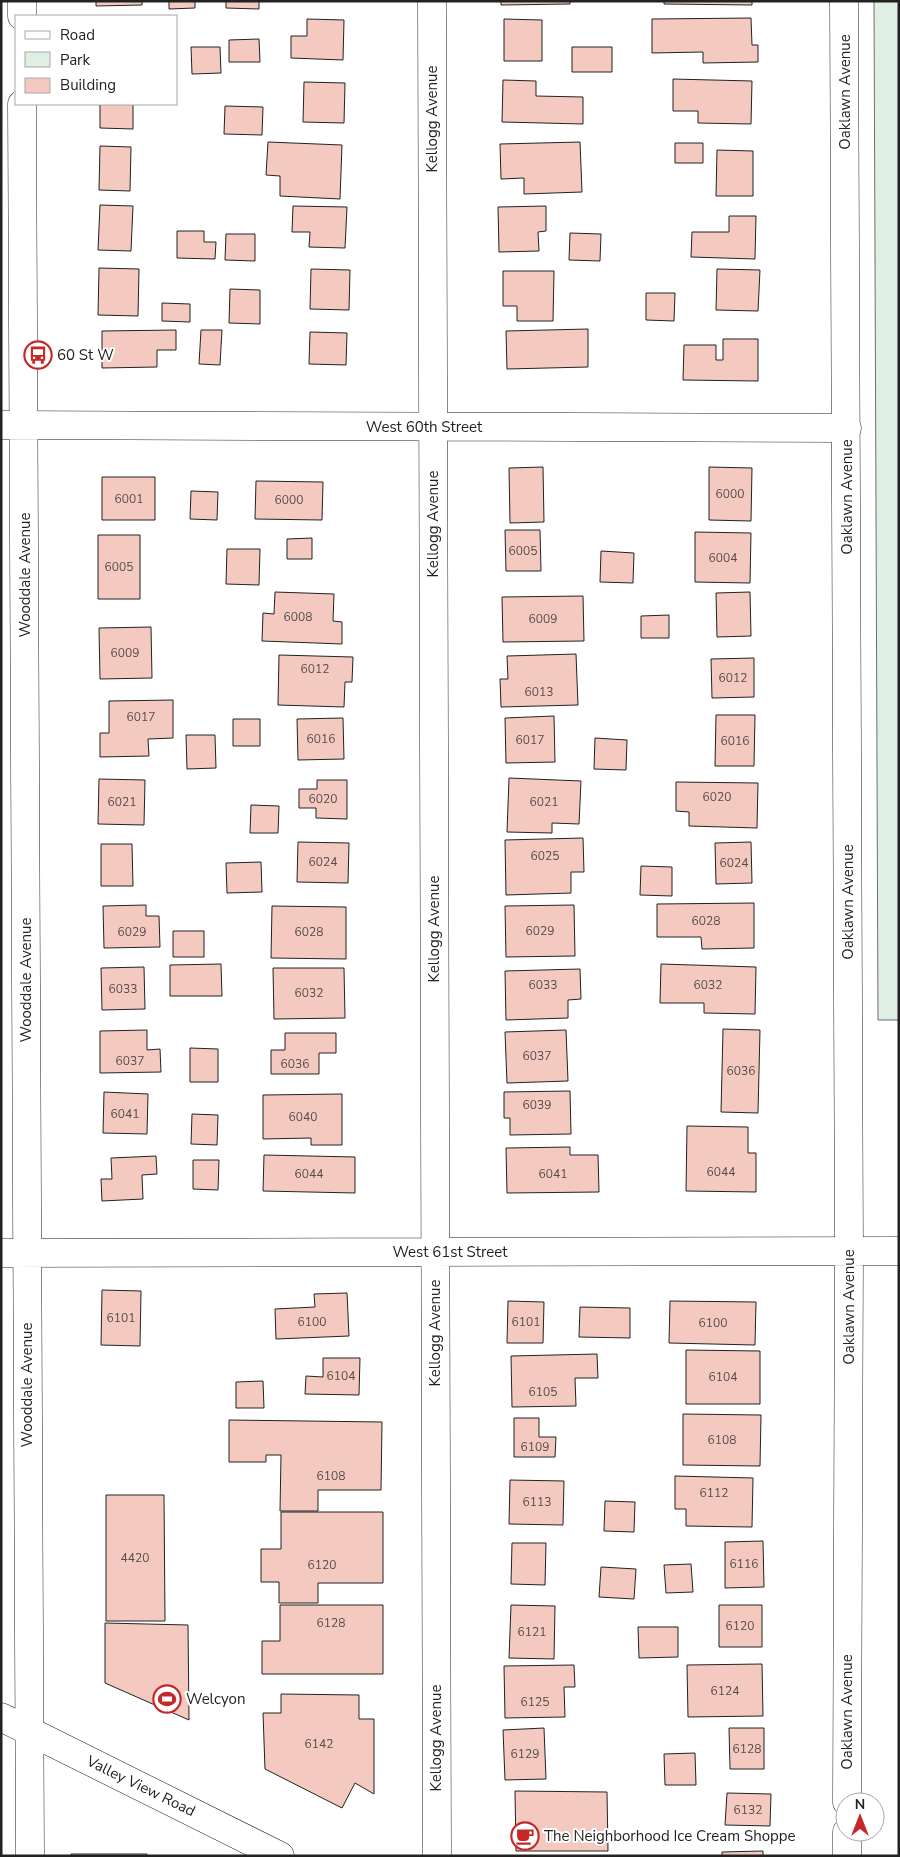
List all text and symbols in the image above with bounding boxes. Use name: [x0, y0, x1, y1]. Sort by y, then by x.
legend: [15, 15, 178, 105]
text: Road: [60, 25, 95, 45]
street label: Oaklawn Avenue: [835, 34, 855, 150]
text: Park: [60, 50, 90, 70]
street label: Kellogg Avenue: [422, 66, 442, 172]
text: Building: [60, 75, 116, 95]
bus stop icon: 60 St W: [23, 340, 53, 370]
place label: 60 St W: [57, 345, 114, 365]
street label: West 60th Street: [366, 417, 483, 437]
street label: Oaklawn Avenue: [837, 439, 857, 555]
street label: Kellogg Avenue: [423, 471, 443, 577]
house number: 6000: [716, 486, 744, 502]
house number: 6001: [115, 491, 143, 507]
house number: 6000: [275, 492, 303, 508]
street label: Wooddale Avenue: [15, 512, 35, 638]
house number: 6005: [509, 543, 537, 559]
house number: 6004: [709, 550, 737, 566]
house number: 6005: [105, 559, 133, 575]
house number: 6008: [284, 609, 312, 625]
house number: 6009: [529, 611, 557, 627]
house number: 6009: [111, 645, 139, 661]
house number: 6012: [301, 661, 329, 677]
house number: 6012: [719, 670, 747, 686]
house number: 6013: [525, 684, 553, 700]
house number: 6017: [127, 709, 155, 725]
house number: 6016: [307, 731, 335, 747]
house number: 6017: [516, 732, 544, 748]
house number: 6016: [721, 733, 749, 749]
house number: 6020: [703, 789, 731, 805]
house number: 6020: [309, 791, 337, 807]
house number: 6021: [108, 794, 136, 810]
house number: 6021: [530, 794, 558, 810]
street label: Oaklawn Avenue: [838, 844, 858, 960]
house number: 6025: [531, 848, 559, 864]
house number: 6024: [309, 854, 337, 870]
house number: 6024: [720, 855, 748, 871]
street label: Kellogg Avenue: [424, 876, 444, 982]
house number: 6028: [692, 913, 720, 929]
street label: Wooddale Avenue: [16, 917, 36, 1043]
house number: 6029: [526, 923, 554, 939]
house number: 6029: [118, 924, 146, 940]
house number: 6028: [295, 924, 323, 940]
house number: 6033: [529, 977, 557, 993]
house number: 6032: [694, 977, 722, 993]
house number: 6033: [109, 981, 137, 997]
house number: 6032: [295, 985, 323, 1001]
house number: 6037: [523, 1048, 551, 1064]
house number: 6037: [116, 1053, 144, 1069]
house number: 6036: [281, 1056, 309, 1072]
house number: 6036: [727, 1063, 755, 1079]
house number: 6039: [523, 1097, 551, 1113]
house number: 6041: [111, 1106, 139, 1122]
house number: 6040: [289, 1109, 317, 1125]
house number: 6044: [707, 1164, 735, 1180]
house number: 6044: [295, 1166, 323, 1182]
house number: 6041: [539, 1166, 567, 1182]
street label: West 61st Street: [392, 1242, 508, 1262]
street label: Oaklawn Avenue: [839, 1249, 859, 1365]
street label: Kellogg Avenue: [425, 1280, 445, 1386]
house number: 6101: [107, 1310, 135, 1326]
house number: 6100: [298, 1314, 326, 1330]
house number: 6101: [512, 1314, 540, 1330]
house number: 6100: [699, 1315, 727, 1331]
street label: Wooddale Avenue: [17, 1322, 37, 1448]
house number: 6104: [327, 1368, 355, 1384]
house number: 6104: [709, 1369, 737, 1385]
house number: 6105: [529, 1384, 557, 1400]
house number: 6108: [708, 1432, 736, 1448]
house number: 6109: [521, 1439, 549, 1455]
house number: 6108: [317, 1468, 345, 1484]
house number: 6112: [700, 1485, 728, 1501]
house number: 6113: [523, 1494, 551, 1510]
house number: 4420: [121, 1550, 149, 1566]
house number: 6116: [730, 1556, 758, 1572]
house number: 6120: [308, 1557, 336, 1573]
house number: 6128: [317, 1615, 345, 1631]
house number: 6120: [726, 1618, 754, 1634]
house number: 6121: [518, 1624, 546, 1640]
street label: Oaklawn Avenue: [837, 1654, 857, 1770]
house number: 6124: [711, 1683, 739, 1699]
sports icon: Welcyon: [152, 1684, 182, 1714]
street label: Kellogg Avenue: [426, 1685, 446, 1791]
place label: Welcyon: [186, 1689, 245, 1709]
house number: 6125: [521, 1694, 549, 1710]
house number: 6142: [305, 1736, 333, 1752]
house number: 6128: [733, 1741, 761, 1757]
house number: 6129: [511, 1746, 539, 1762]
street label: Valley View Road: [82, 1751, 199, 1821]
north arrow: [835, 1792, 885, 1842]
text: N: [855, 1795, 865, 1814]
house number: 6132: [734, 1802, 762, 1818]
cafe icon: The Neighborhood Ice Cream Shoppe: [510, 1821, 540, 1851]
place label: The Neighborhood Ice Cream Shoppe: [544, 1826, 796, 1846]

